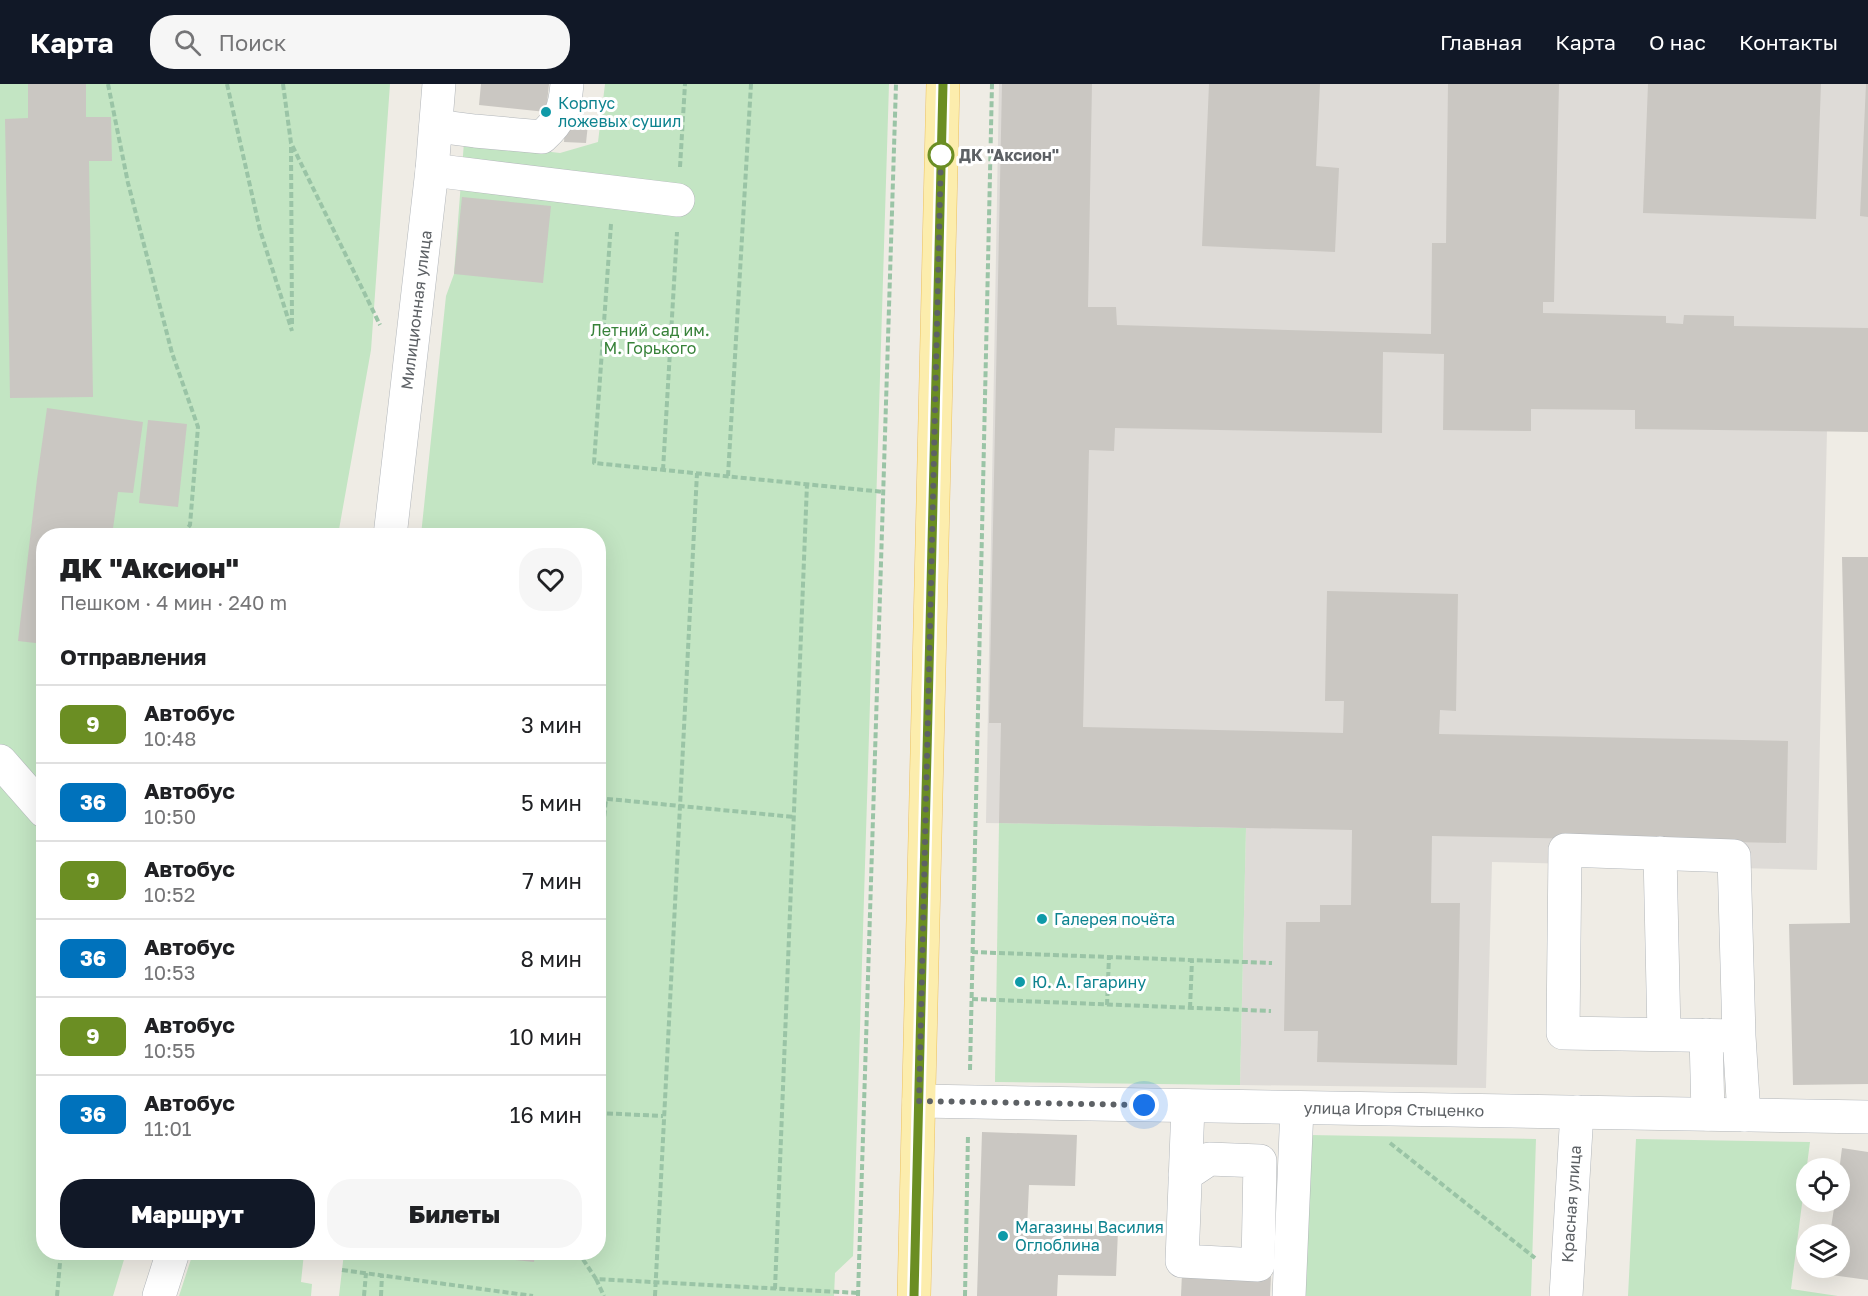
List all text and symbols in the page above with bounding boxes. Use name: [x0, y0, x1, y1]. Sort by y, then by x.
search box: [150, 15, 570, 69]
text: Карта: [30, 26, 114, 59]
icon: search: [171, 26, 204, 59]
text: Поиск: [219, 29, 286, 56]
text: Главная: [1440, 29, 1522, 55]
text: Карта: [1555, 29, 1616, 55]
text: О нас: [1649, 29, 1706, 55]
text: Контакты: [1739, 29, 1838, 55]
place label: Корпус ложевых сушил: [558, 93, 681, 131]
marker: Корпус ложевых сушил: [539, 105, 553, 119]
marker: ДК "Аксион": [928, 142, 954, 168]
place label: ДК "Аксион": [959, 145, 1059, 165]
street label: Милиционная улица: [396, 229, 436, 391]
park label: Летний сад им. М. Горького: [590, 320, 710, 358]
button: heart: [519, 548, 582, 611]
text: ДК "Аксион": [60, 551, 239, 584]
text: Пешком · 4 мин · 240 m: [60, 590, 287, 614]
text: Отправления: [60, 643, 206, 670]
text: Автобус: [144, 699, 235, 726]
text: 9: [86, 711, 100, 737]
text: 3 мин: [521, 711, 582, 738]
text: 10:48: [144, 726, 197, 750]
text: Автобус: [144, 777, 235, 804]
text: 36: [80, 789, 106, 815]
text: 5 мин: [521, 789, 582, 816]
text: 10:50: [144, 804, 196, 828]
text: Автобус: [144, 855, 235, 882]
text: 9: [86, 867, 100, 893]
text: 7 мин: [522, 867, 582, 894]
text: 10:52: [144, 882, 195, 906]
place label: Галерея почёта: [1054, 909, 1175, 929]
marker: Галерея почёта: [1035, 912, 1049, 926]
text: Автобус: [144, 933, 235, 960]
text: 36: [80, 945, 106, 971]
text: 8 мин: [520, 945, 582, 972]
text: 10:53: [144, 960, 195, 984]
place label: Ю. А. Гагарину: [1032, 972, 1146, 992]
marker: Ю. А. Гагарину: [1013, 975, 1027, 989]
text: Автобус: [144, 1011, 235, 1038]
text: 9: [86, 1023, 100, 1049]
text: 10 мин: [510, 1023, 582, 1050]
text: 10:55: [144, 1038, 195, 1062]
text: Автобус: [144, 1089, 235, 1116]
your location: [1129, 1090, 1159, 1120]
street label: улица Игоря Стыценко: [1304, 1097, 1484, 1121]
text: 36: [80, 1101, 106, 1127]
text: 16 мин: [510, 1101, 582, 1128]
text: 11:01: [144, 1116, 192, 1140]
street label: Красная улица: [1557, 1145, 1585, 1263]
map controls: [1796, 1158, 1850, 1278]
button: locate: [1796, 1158, 1850, 1212]
button: Маршрут: [60, 1179, 315, 1248]
button: Билеты: [327, 1179, 582, 1248]
place label: Магазины Василия Оглоблина: [1015, 1217, 1164, 1255]
button: layers: [1796, 1224, 1850, 1278]
marker: Магазины Василия Оглоблина: [996, 1229, 1010, 1243]

